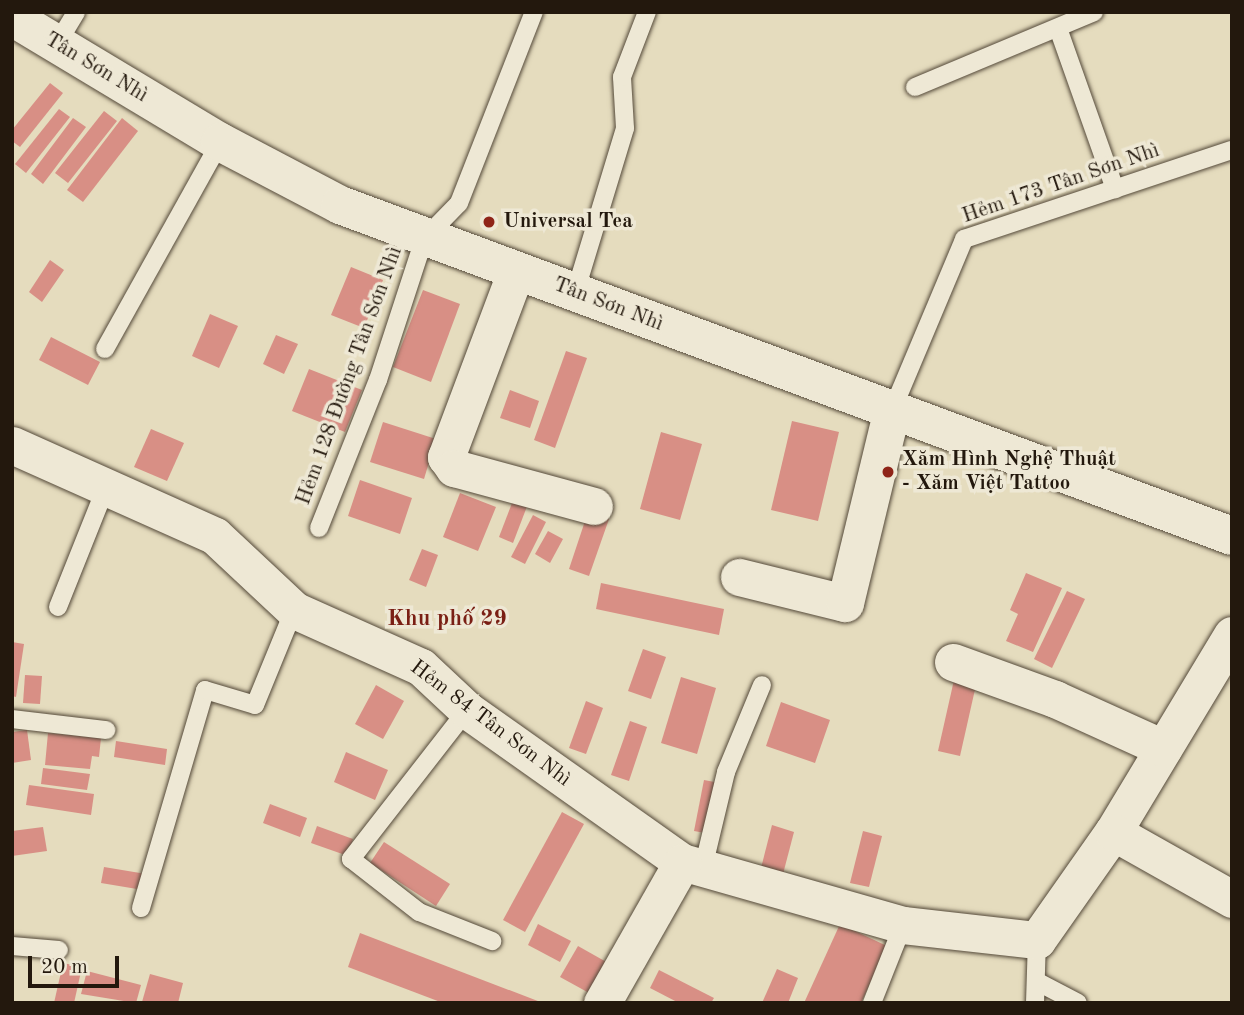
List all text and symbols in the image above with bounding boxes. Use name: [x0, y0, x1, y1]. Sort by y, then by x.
street label: Tân Sơn Nhì: [40, 27, 152, 109]
street label: Hẻm 173 Tân Sơn Nhì: [959, 138, 1163, 230]
place label: Universal Tea: [503, 209, 633, 235]
marker: Universal Tea: [481, 214, 497, 230]
street label: Hẻm 128 Đường Tân Sơn Nhì: [291, 243, 409, 509]
street label: Tân Sơn Nhì: [549, 272, 667, 338]
place label: Xăm Hình Nghệ Thuật - Xăm Việt Tattoo: [902, 447, 1116, 497]
marker: Xăm Hình Nghệ Thuật - Xăm Việt Tattoo: [880, 464, 896, 480]
district label: Khu phố 29: [387, 605, 507, 633]
street label: Hẻm 84 Tân Sơn Nhì: [405, 655, 575, 793]
scale bar: [32, 942, 122, 986]
text: 20 m: [41, 957, 88, 978]

